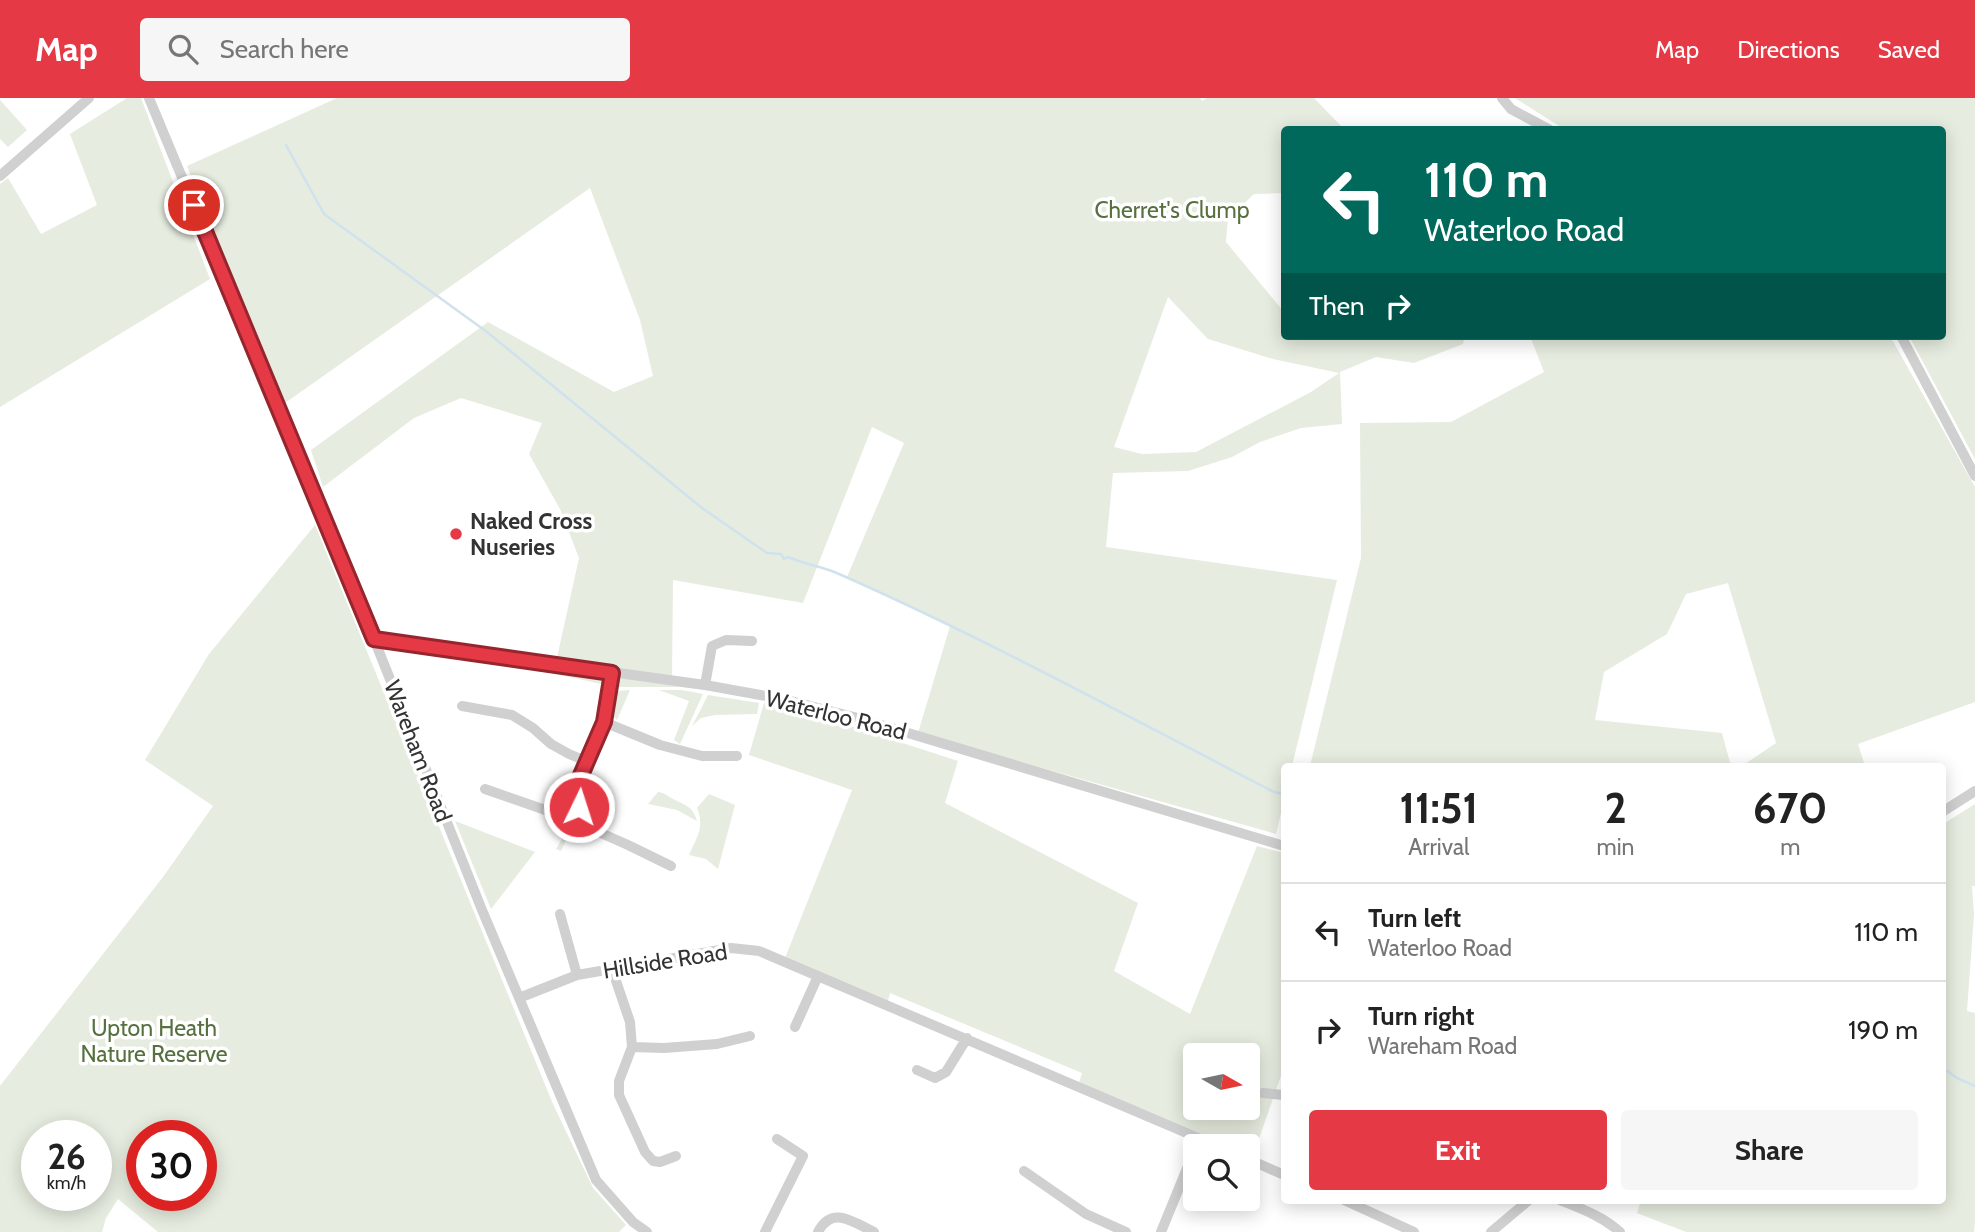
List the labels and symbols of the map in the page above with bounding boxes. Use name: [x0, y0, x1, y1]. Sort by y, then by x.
pin: [164, 175, 224, 235]
park label: Cherret's Clump: [1094, 196, 1250, 224]
place label: Naked Cross Nuseries: [470, 507, 593, 561]
marker: Naked Cross Nuseries: [448, 526, 464, 542]
street label: Wareham Road: [378, 676, 458, 826]
street label: Waterloo Road: [763, 684, 909, 746]
position arrow: [542, 770, 616, 844]
street label: Hillside Road: [601, 937, 729, 985]
park label: Upton Heath Nature Reserve: [80, 1014, 228, 1068]
north arrow: [1183, 1043, 1260, 1120]
speed limit sign: 30: [126, 1120, 217, 1211]

